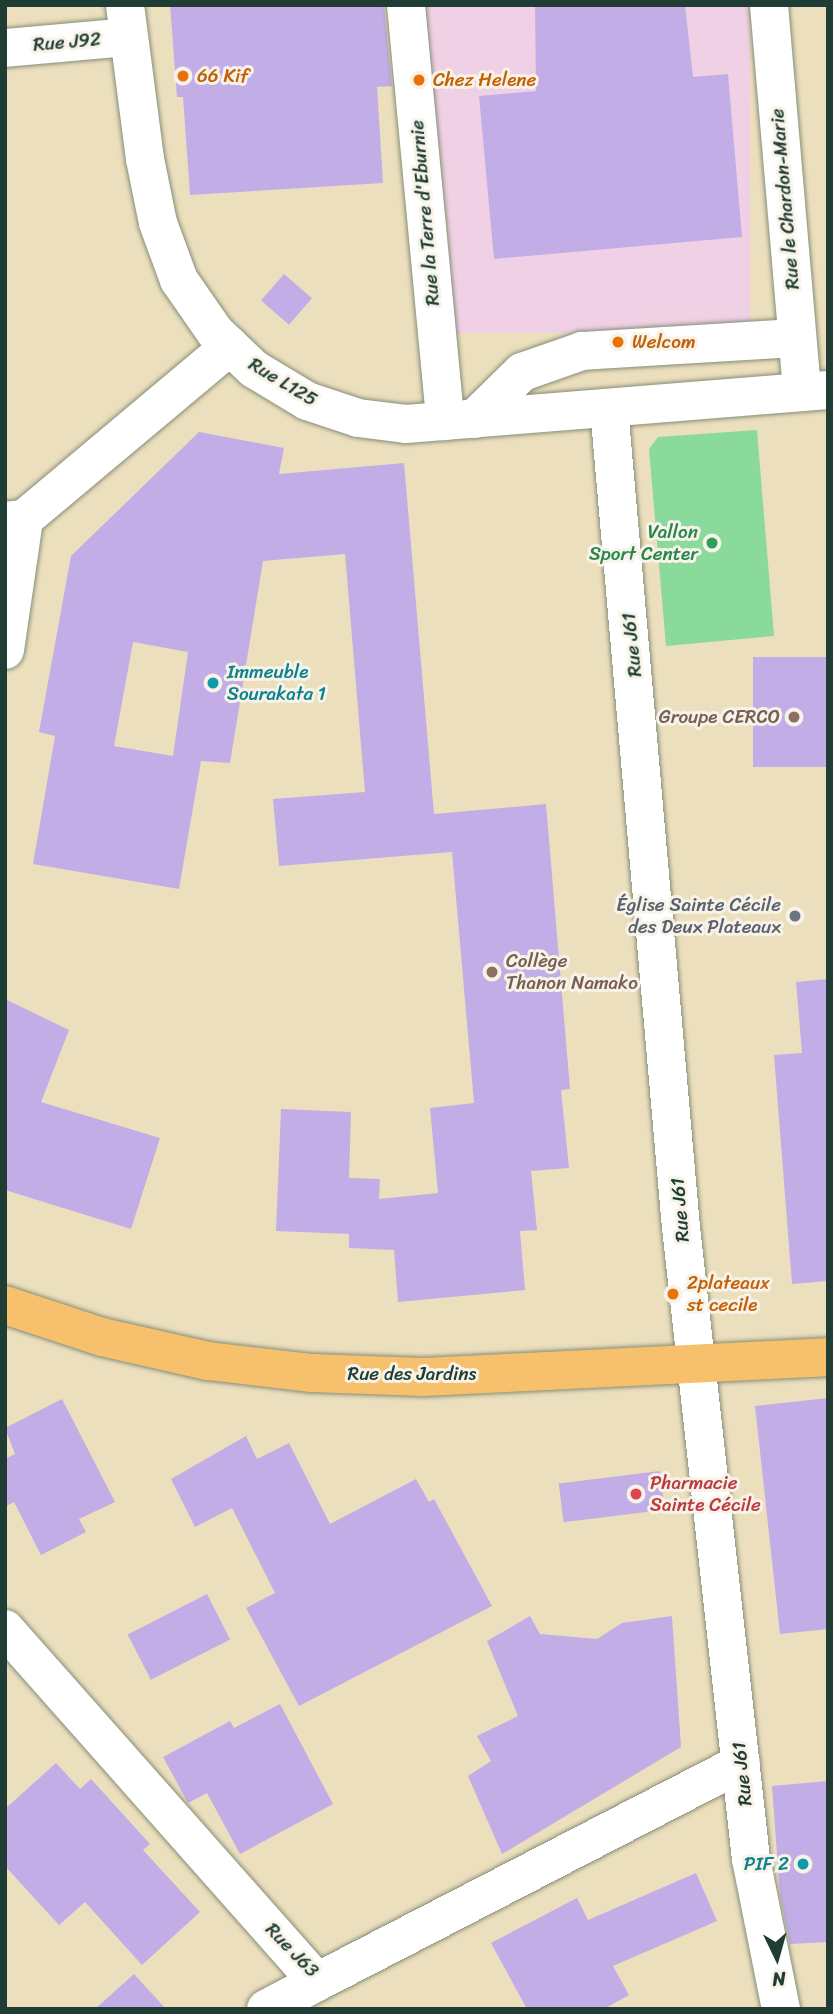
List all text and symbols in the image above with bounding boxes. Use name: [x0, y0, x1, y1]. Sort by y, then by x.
street label: Rue J92: [32, 28, 102, 56]
place label: 66 Kif: [197, 65, 249, 87]
marker: 66 Kif: [175, 68, 191, 84]
place label: Chez Helene: [433, 69, 536, 91]
marker: Chez Helene: [411, 72, 427, 88]
street label: Rue le Chardon-Marie: [766, 107, 804, 291]
street label: Rue la Terre d'Eburnie: [406, 120, 444, 306]
place label: Welcom: [632, 331, 696, 353]
marker: Welcom: [610, 334, 626, 350]
street label: Rue L125: [245, 353, 321, 411]
place label: Vallon Sport Center: [588, 521, 698, 565]
marker: Vallon Sport Center: [704, 535, 720, 551]
street label: Rue J61: [617, 612, 647, 678]
place label: Immeuble Sourakata 1: [227, 661, 326, 705]
marker: Immeuble Sourakata 1: [205, 675, 221, 691]
place label: Groupe CERCO: [659, 706, 780, 728]
marker: Groupe CERCO: [786, 709, 802, 725]
place label: Église Sainte Cécile des Deux Plateaux: [617, 894, 781, 938]
marker: Église Sainte Cécile des Deux Plateaux: [787, 908, 803, 924]
place label: Collège Thanon Namako: [506, 950, 638, 994]
marker: Collège Thanon Namako: [484, 964, 500, 980]
street label: Rue J61: [666, 1177, 694, 1243]
place label: 2plateaux st cecile: [687, 1272, 770, 1316]
marker: 2plateaux st cecile: [665, 1286, 681, 1302]
street label: Rue des Jardins: [347, 1363, 477, 1385]
place label: Pharmacie Sainte Cécile: [650, 1472, 761, 1516]
marker: Pharmacie Sainte Cécile: [628, 1486, 644, 1502]
street label: Rue J61: [727, 1741, 757, 1807]
place label: PIF 2: [744, 1853, 789, 1875]
marker: PIF 2: [795, 1856, 811, 1872]
street label: Rue J63: [261, 1918, 323, 1982]
north arrow: [742, 1923, 812, 1993]
text: N: [771, 1962, 787, 1996]

